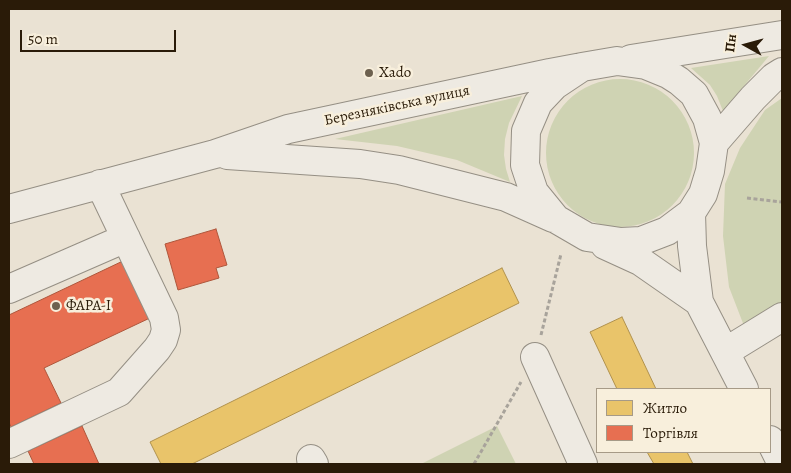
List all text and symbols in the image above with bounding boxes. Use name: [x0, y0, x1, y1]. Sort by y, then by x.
scale bar: [22, 20, 179, 52]
north arrow: [721, 20, 771, 70]
text: 50 m: [28, 29, 58, 49]
text: Пн: [720, 33, 741, 53]
place label: Xado: [379, 64, 411, 82]
marker: Xado: [363, 67, 375, 79]
street label: Березняківська вулиця: [323, 82, 471, 130]
place label: ФАРА-І: [66, 297, 111, 315]
marker: ФАРА-І: [50, 300, 62, 312]
legend: [596, 388, 771, 453]
text: Житло: [643, 398, 687, 418]
text: Торгівля: [643, 423, 698, 443]

